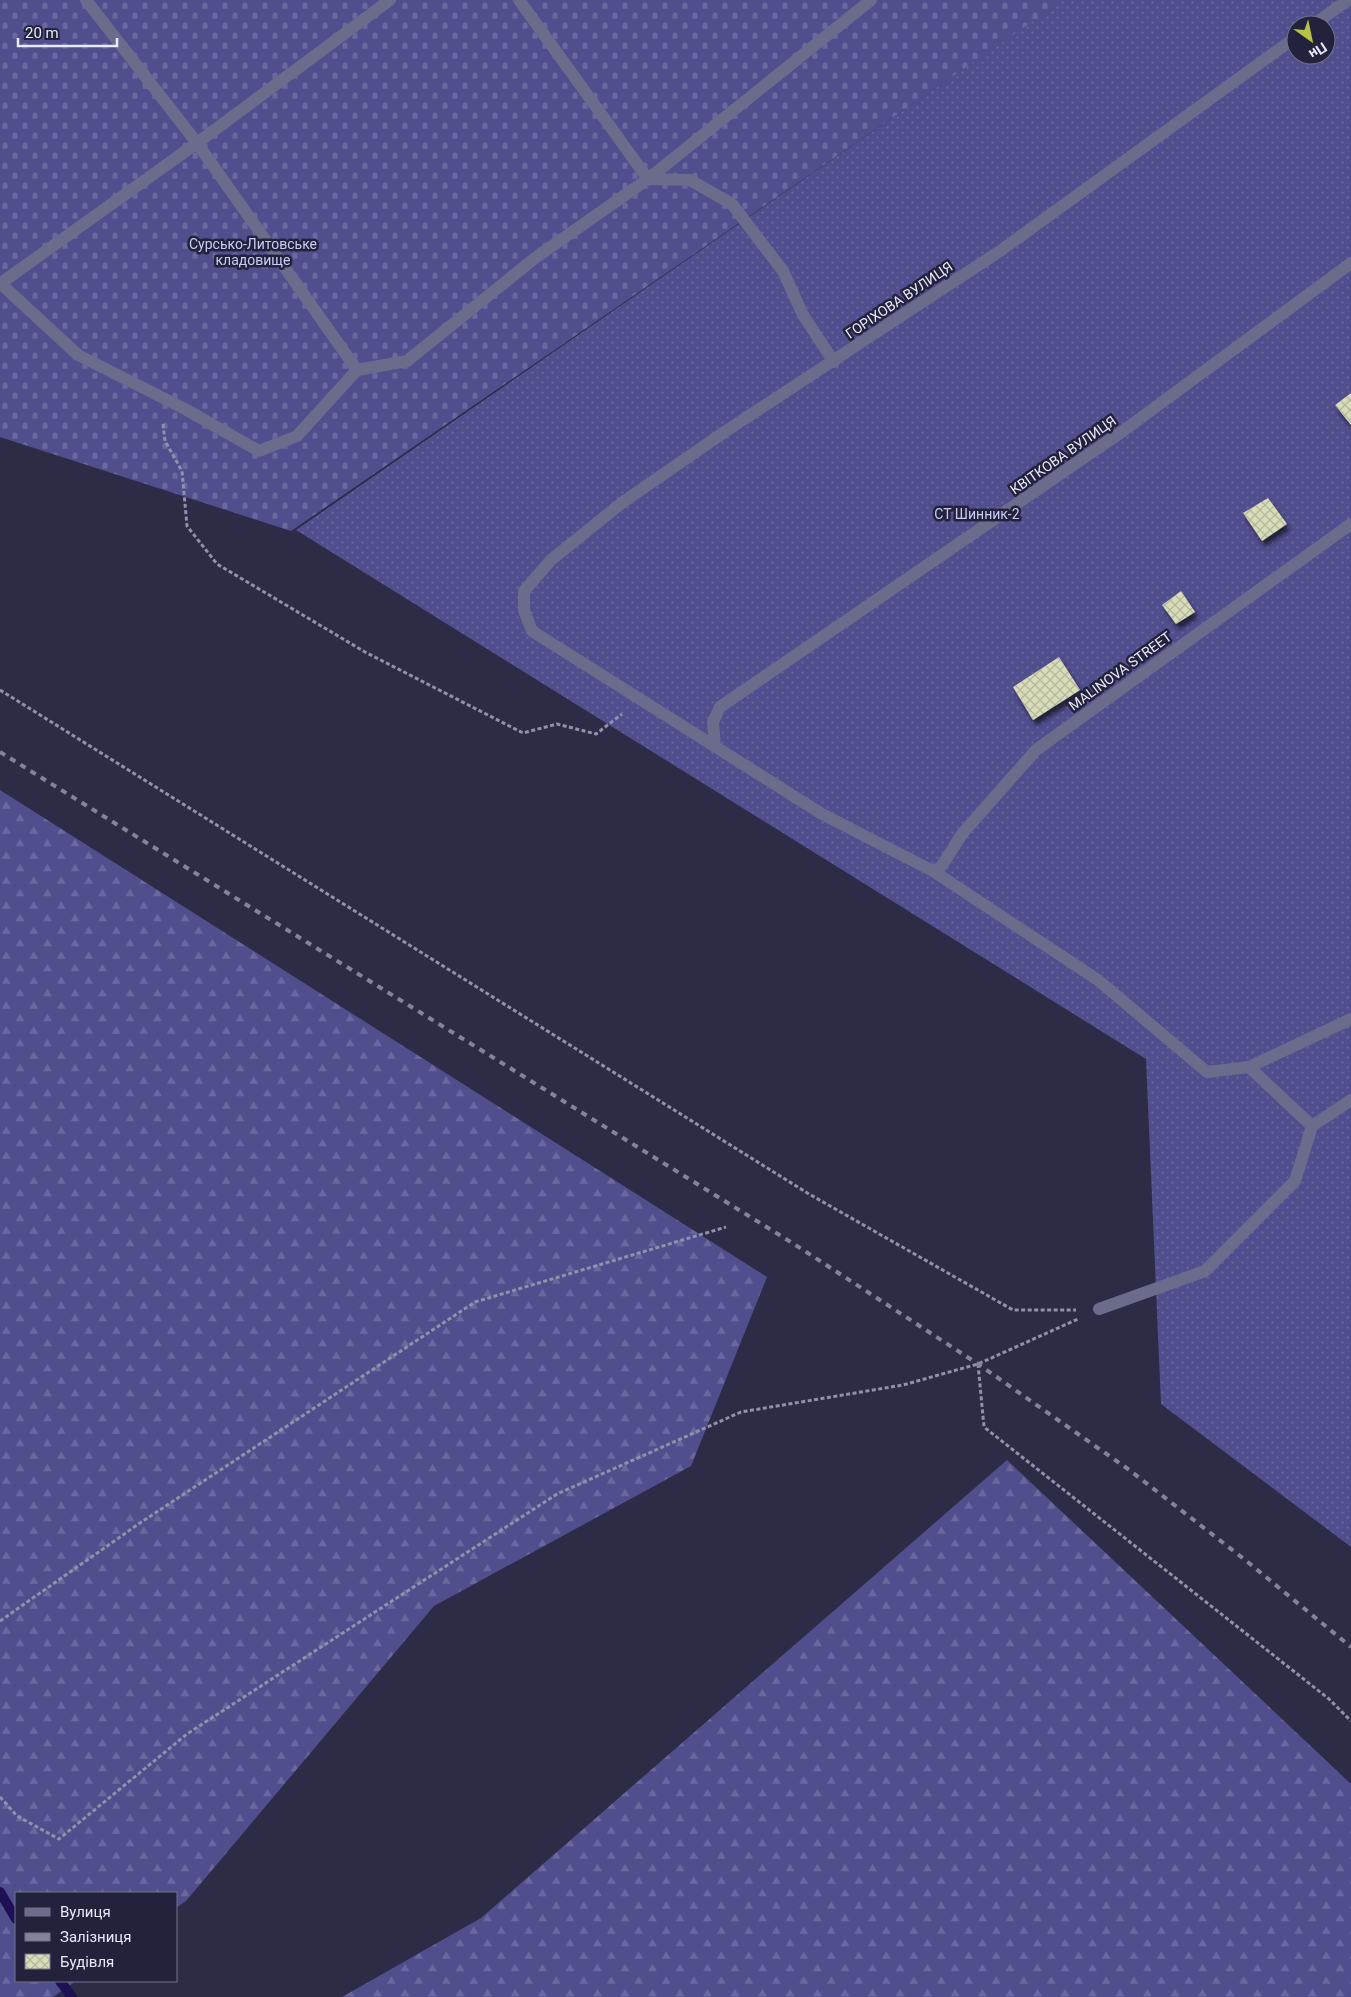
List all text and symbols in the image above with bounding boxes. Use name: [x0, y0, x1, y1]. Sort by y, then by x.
scale bar: [18, 15, 116, 47]
north arrow: [1286, 15, 1336, 65]
text: 20 m: [25, 24, 59, 42]
text: Пн: [1306, 39, 1330, 63]
park label: Сурсько-Литовське кладовище: [189, 236, 317, 268]
street label: ГОРІХОВА ВУЛИЦЯ: [843, 258, 955, 342]
street label: КВІТКОВА ВУЛИЦЯ: [1007, 412, 1119, 498]
park label: СТ Шинник-2: [934, 506, 1020, 522]
street label: MALINOVA STREET: [1066, 628, 1175, 714]
legend: [15, 1892, 178, 1982]
text: Вулиця: [60, 1903, 111, 1921]
text: Залізниця: [60, 1928, 132, 1946]
text: Будівля: [60, 1953, 114, 1971]

